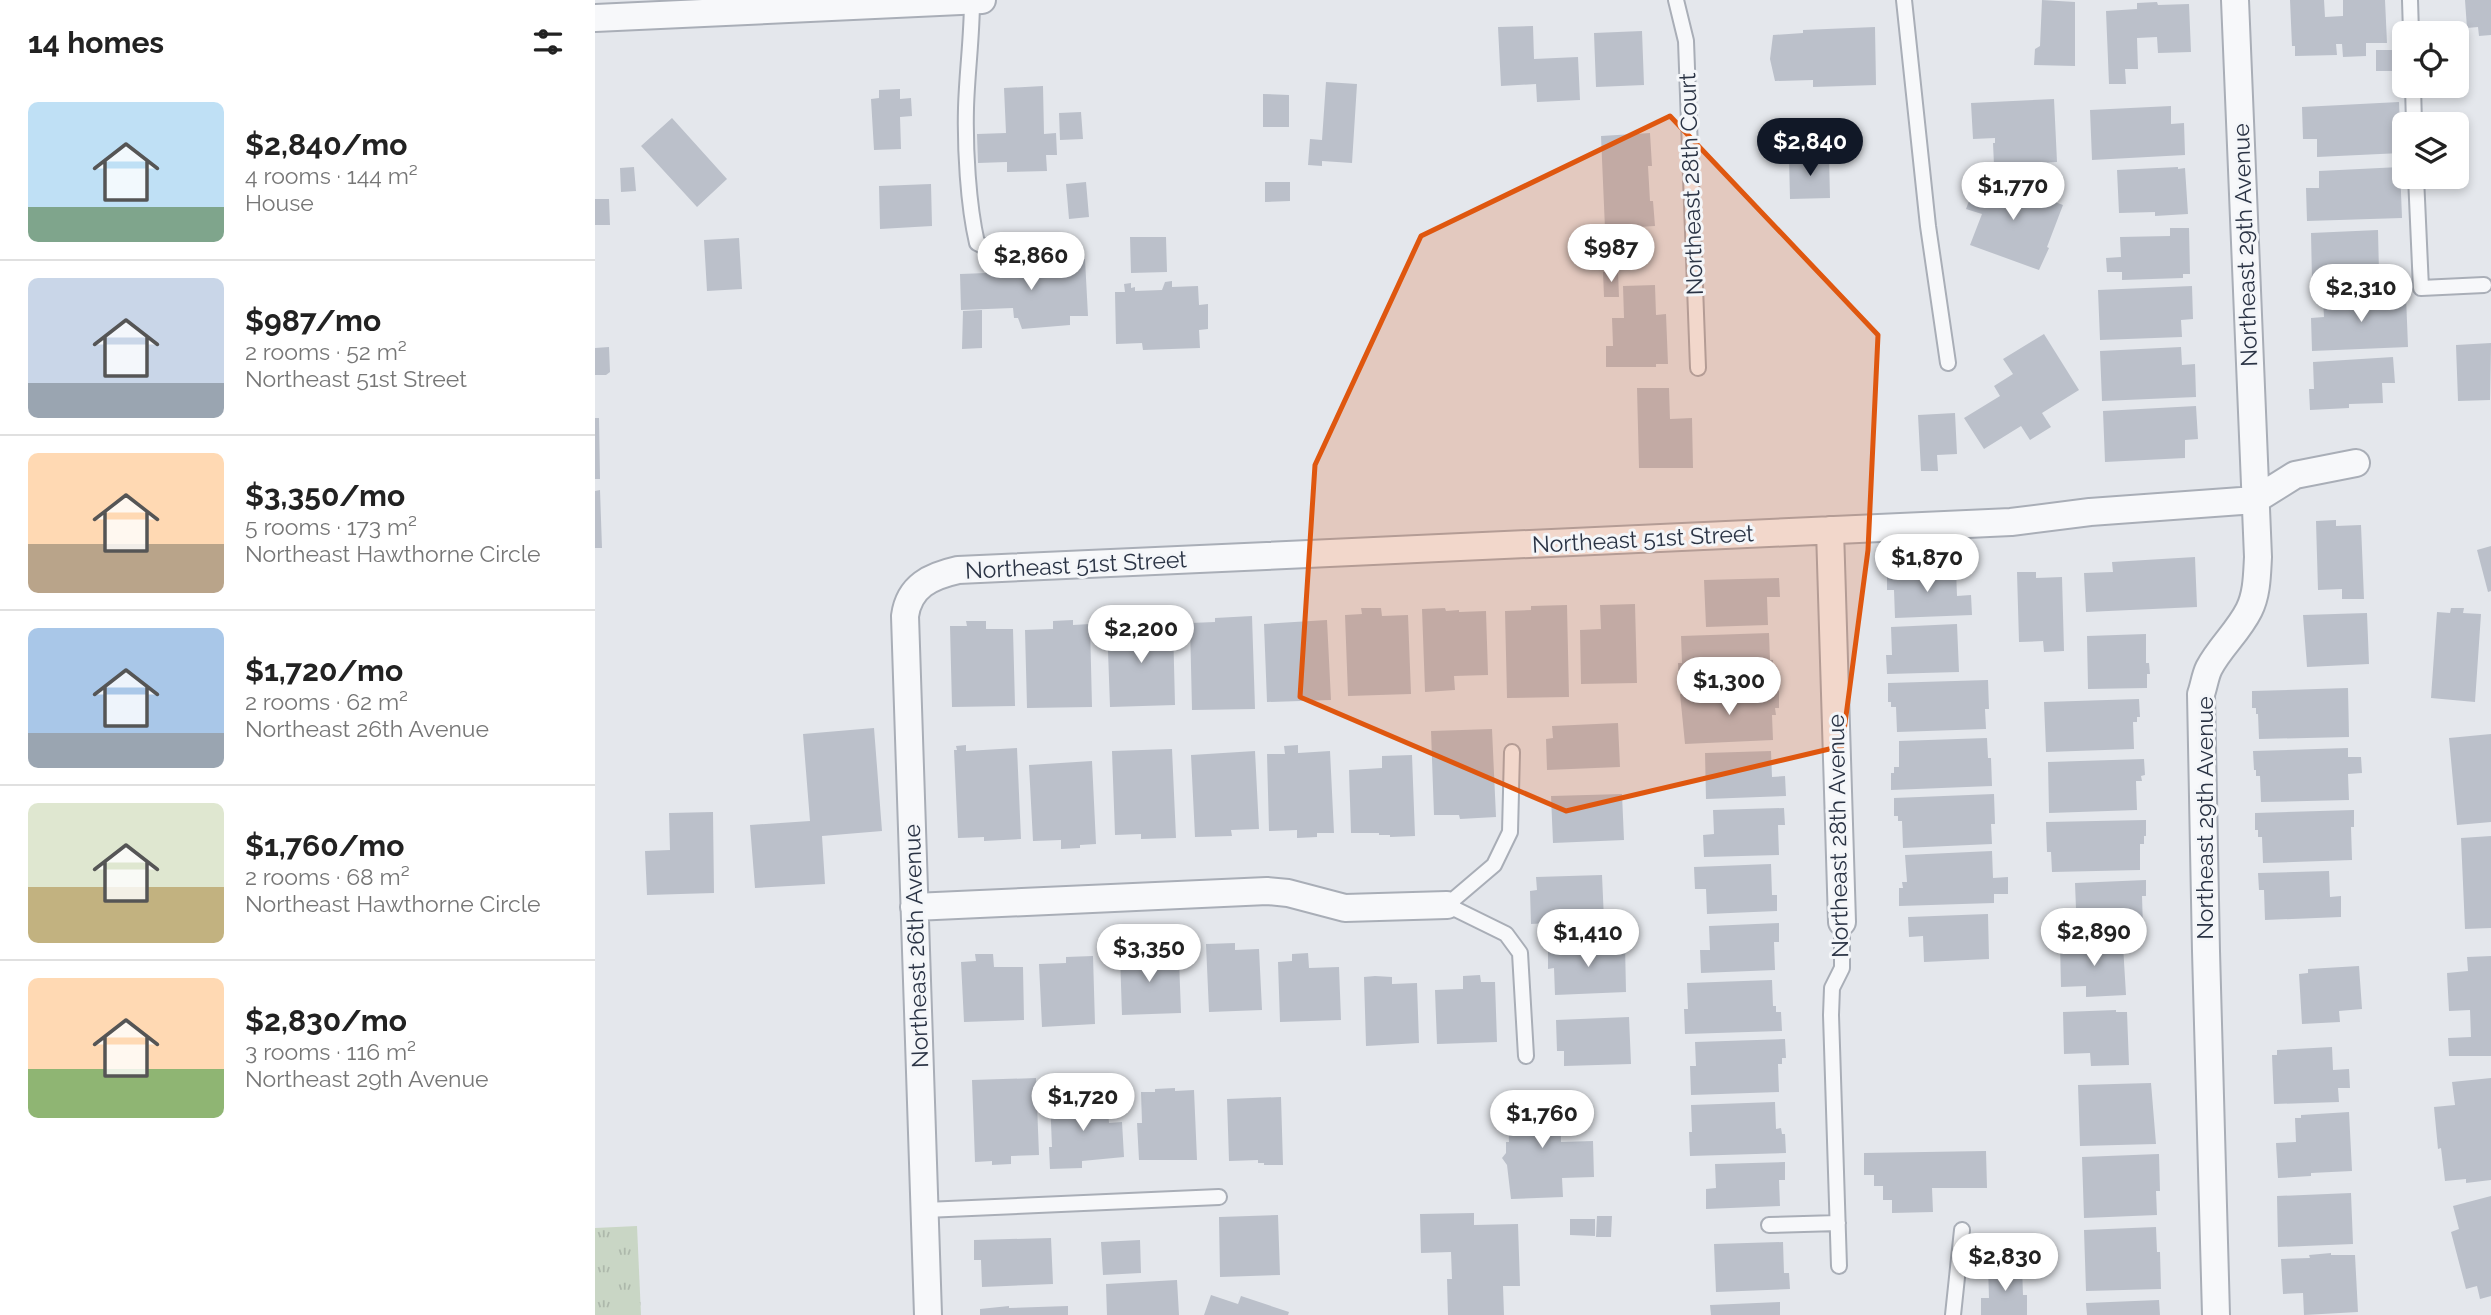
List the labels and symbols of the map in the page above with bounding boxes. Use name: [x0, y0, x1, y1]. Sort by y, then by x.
street label: Northeast 28th Court: [1673, 72, 1708, 296]
pin: $2,840: [1753, 118, 1867, 178]
street label: Northeast 29th Avenue: [2227, 123, 2262, 367]
pin: $1,770: [1956, 162, 2070, 222]
pin: $987: [1570, 224, 1652, 284]
pin: $2,860: [974, 232, 1088, 292]
pin: $2,310: [2304, 264, 2418, 324]
street label: Northeast 51st Street: [1531, 519, 1755, 558]
pin: $1,870: [1870, 534, 1984, 594]
street label: Northeast 51st Street: [964, 545, 1188, 584]
pin: $2,200: [1084, 606, 1198, 665]
pin: $1,300: [1672, 658, 1786, 717]
street label: Northeast 29th Avenue: [2191, 696, 2218, 940]
street label: Northeast 28th Avenue: [1822, 714, 1853, 958]
street label: Northeast 26th Avenue: [898, 824, 933, 1068]
pin: $2,890: [2037, 908, 2151, 968]
pin: $1,410: [1531, 909, 1645, 969]
pin: $3,350: [1092, 925, 1206, 984]
pin: $1,720: [1026, 1074, 1140, 1133]
pin: $1,760: [1485, 1090, 1599, 1150]
pin: $2,830: [1948, 1234, 2062, 1293]

